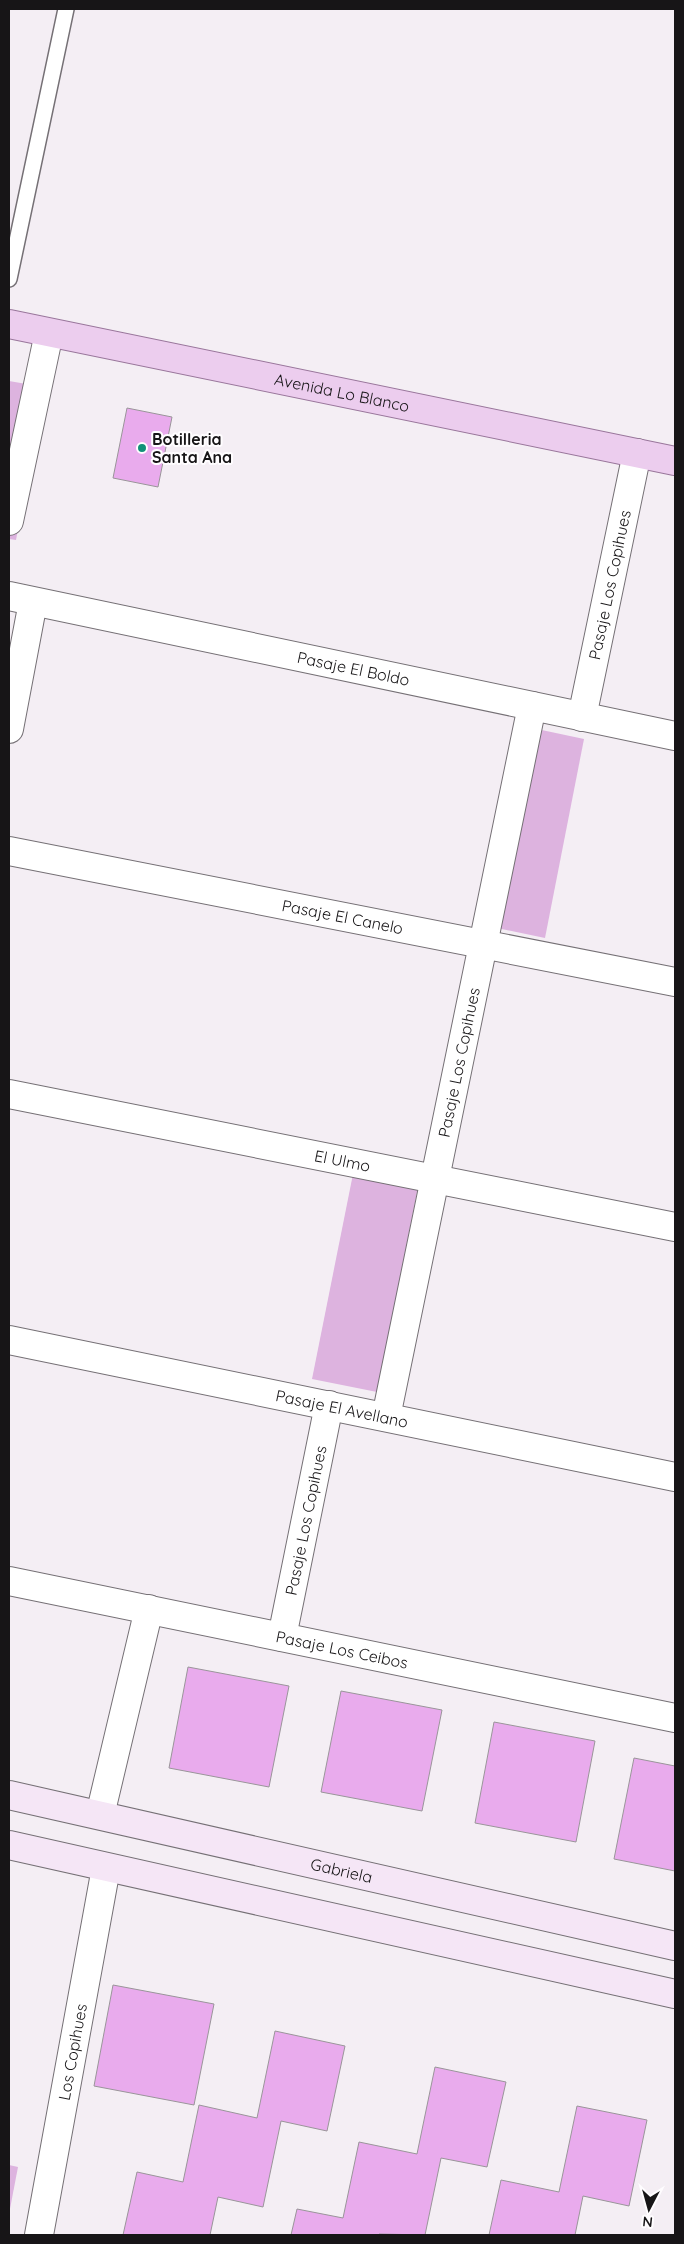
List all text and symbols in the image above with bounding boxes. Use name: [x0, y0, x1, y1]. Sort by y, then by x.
street label: Avenida Lo Blanco: [273, 369, 411, 416]
place label: Botilleria Santa Ana: [152, 429, 232, 467]
marker: Botilleria Santa Ana: [136, 442, 148, 454]
street label: Pasaje Los Copihues: [584, 508, 635, 661]
street label: Pasaje El Boldo: [295, 647, 412, 690]
street label: Pasaje El Canelo: [280, 895, 405, 938]
street label: Pasaje Los Copihues: [434, 986, 484, 1139]
street label: El Ulmo: [313, 1145, 372, 1176]
street label: Pasaje El Avellano: [274, 1385, 410, 1432]
street label: Pasaje Los Copihues: [281, 1444, 331, 1597]
street label: Pasaje Los Ceibos: [274, 1626, 410, 1673]
street label: Gabriela: [309, 1854, 374, 1887]
street label: Los Copihues: [54, 2002, 91, 2102]
north arrow: [624, 2184, 674, 2234]
text: N: [642, 2212, 654, 2231]

